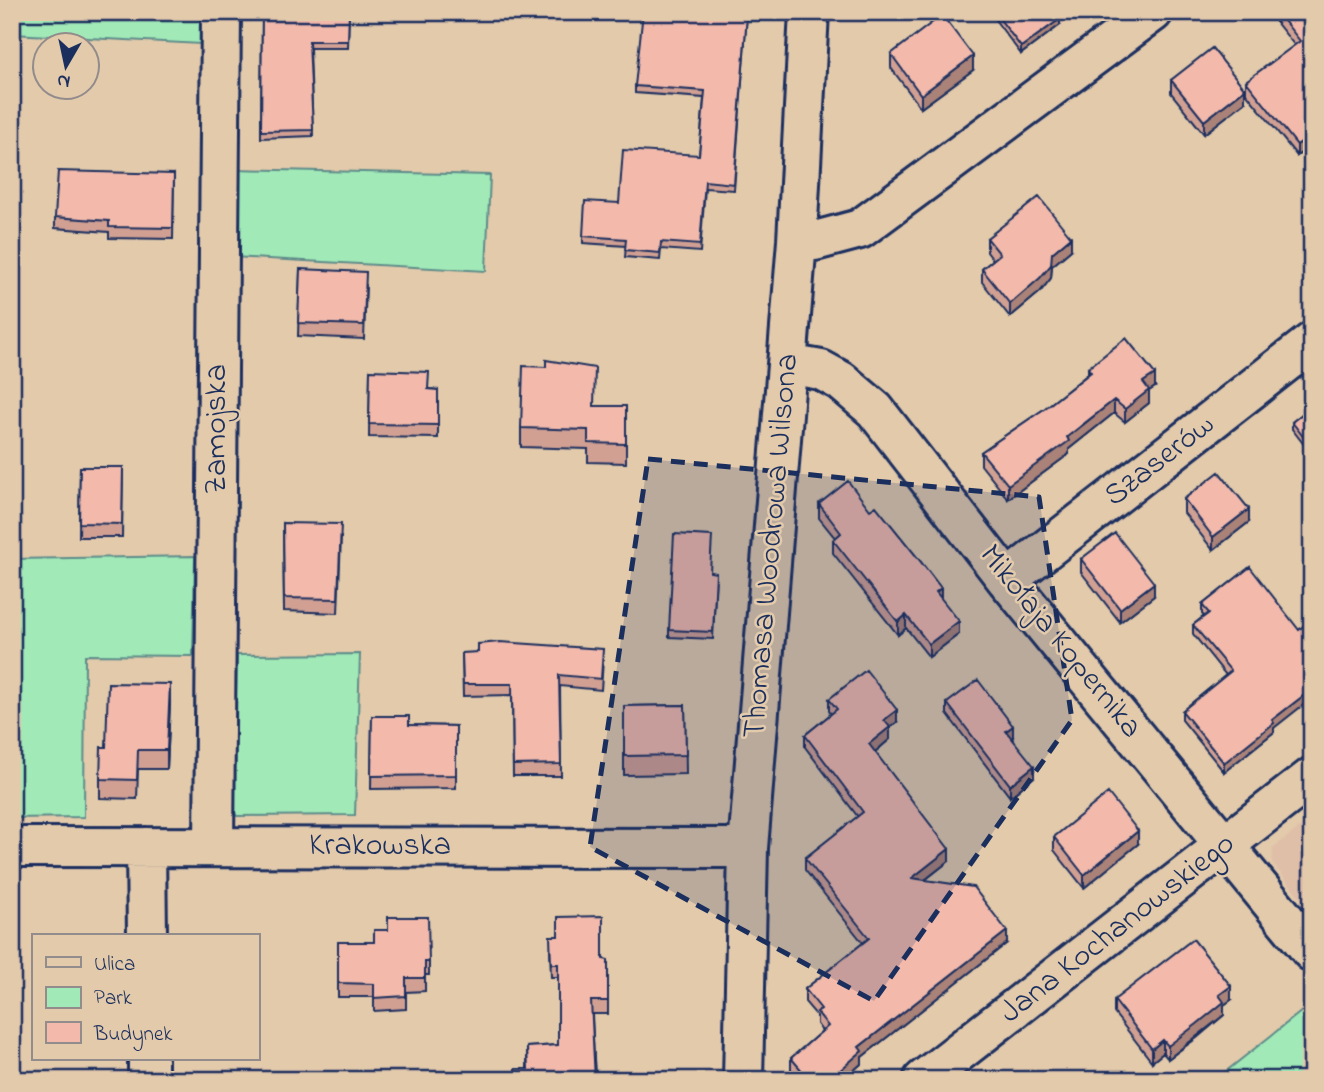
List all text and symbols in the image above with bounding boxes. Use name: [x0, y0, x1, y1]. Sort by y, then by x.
north arrow: [32, 32, 102, 102]
text: N: [55, 66, 72, 95]
street label: Thomasa Woodrowa Wilsona: [732, 352, 812, 740]
street label: Zamojska: [194, 364, 241, 494]
street label: Szaserów: [1095, 403, 1225, 519]
street label: Mikołaja Kopernika: [967, 535, 1153, 749]
street label: Jana Kochanowskiego: [990, 822, 1246, 1036]
street label: Krakowska: [309, 823, 451, 870]
legend: [32, 934, 259, 1060]
text: Ulica: [94, 950, 135, 980]
text: Park: [94, 984, 133, 1014]
text: Budynek: [93, 1020, 173, 1052]

